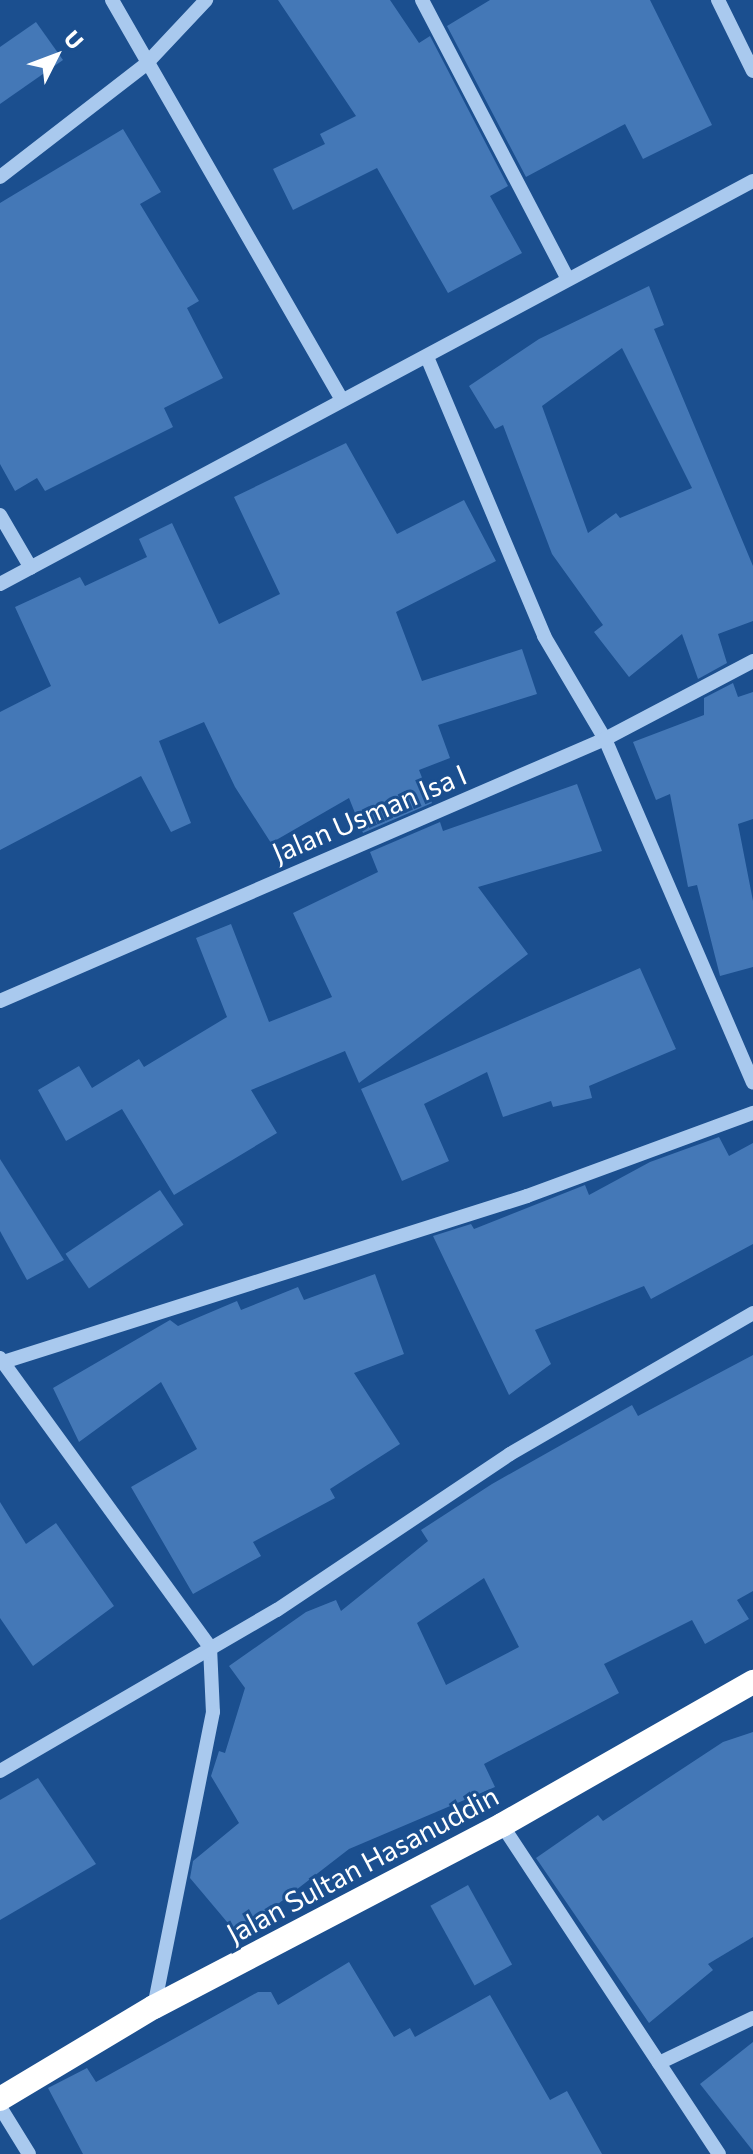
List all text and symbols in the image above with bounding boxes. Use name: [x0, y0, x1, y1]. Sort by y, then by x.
north arrow: [16, 16, 96, 96]
text: U: [59, 25, 90, 55]
street label: Jalan Usman Isa I: [267, 757, 471, 869]
street label: Jalan Sultan Hasanuddin: [220, 1778, 504, 1950]

